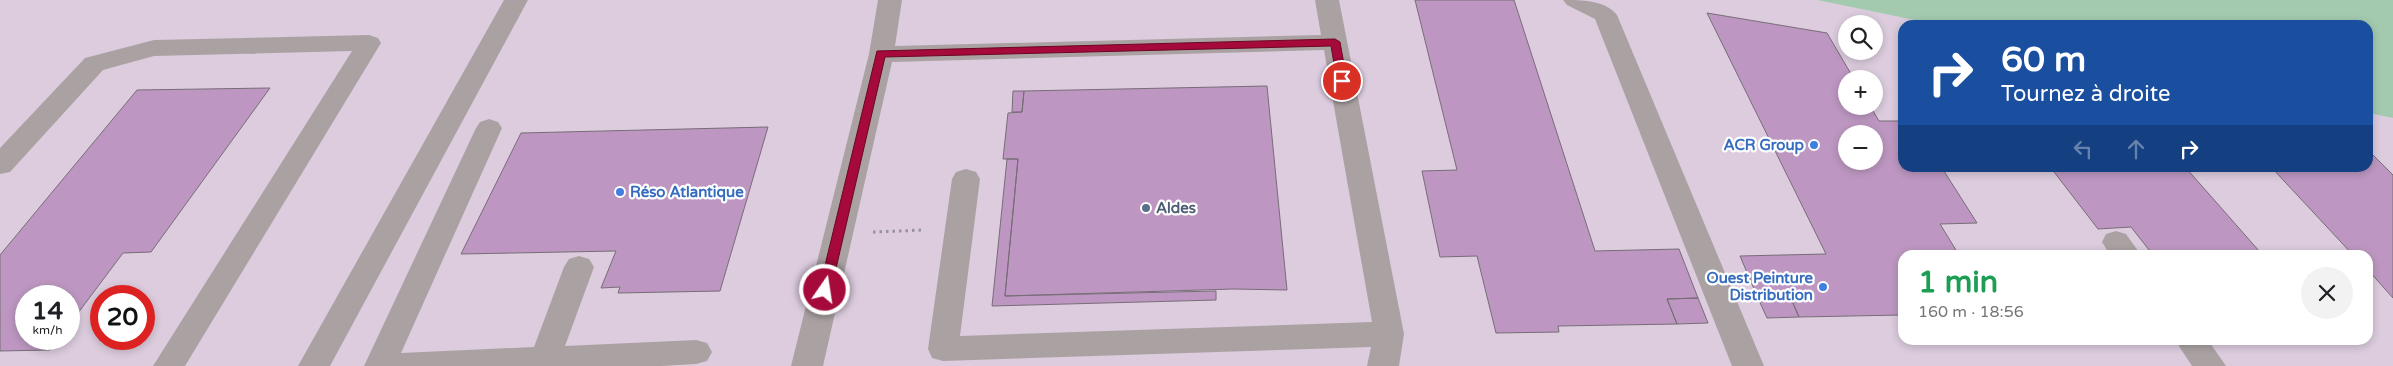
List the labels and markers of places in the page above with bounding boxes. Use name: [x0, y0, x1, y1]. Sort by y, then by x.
pin: [1321, 60, 1363, 102]
place label: ACR Group: [1723, 136, 1805, 155]
marker: ACR Group: [1808, 139, 1820, 151]
place label: Réso Atlantique: [630, 183, 744, 202]
marker: Réso Atlantique: [614, 186, 626, 198]
place label: Aldes: [1156, 199, 1196, 217]
marker: Aldes: [1140, 202, 1152, 214]
place label: Ouest Peinture Distribution: [1707, 269, 1814, 304]
marker: Ouest Peinture Distribution: [1817, 281, 1829, 293]

